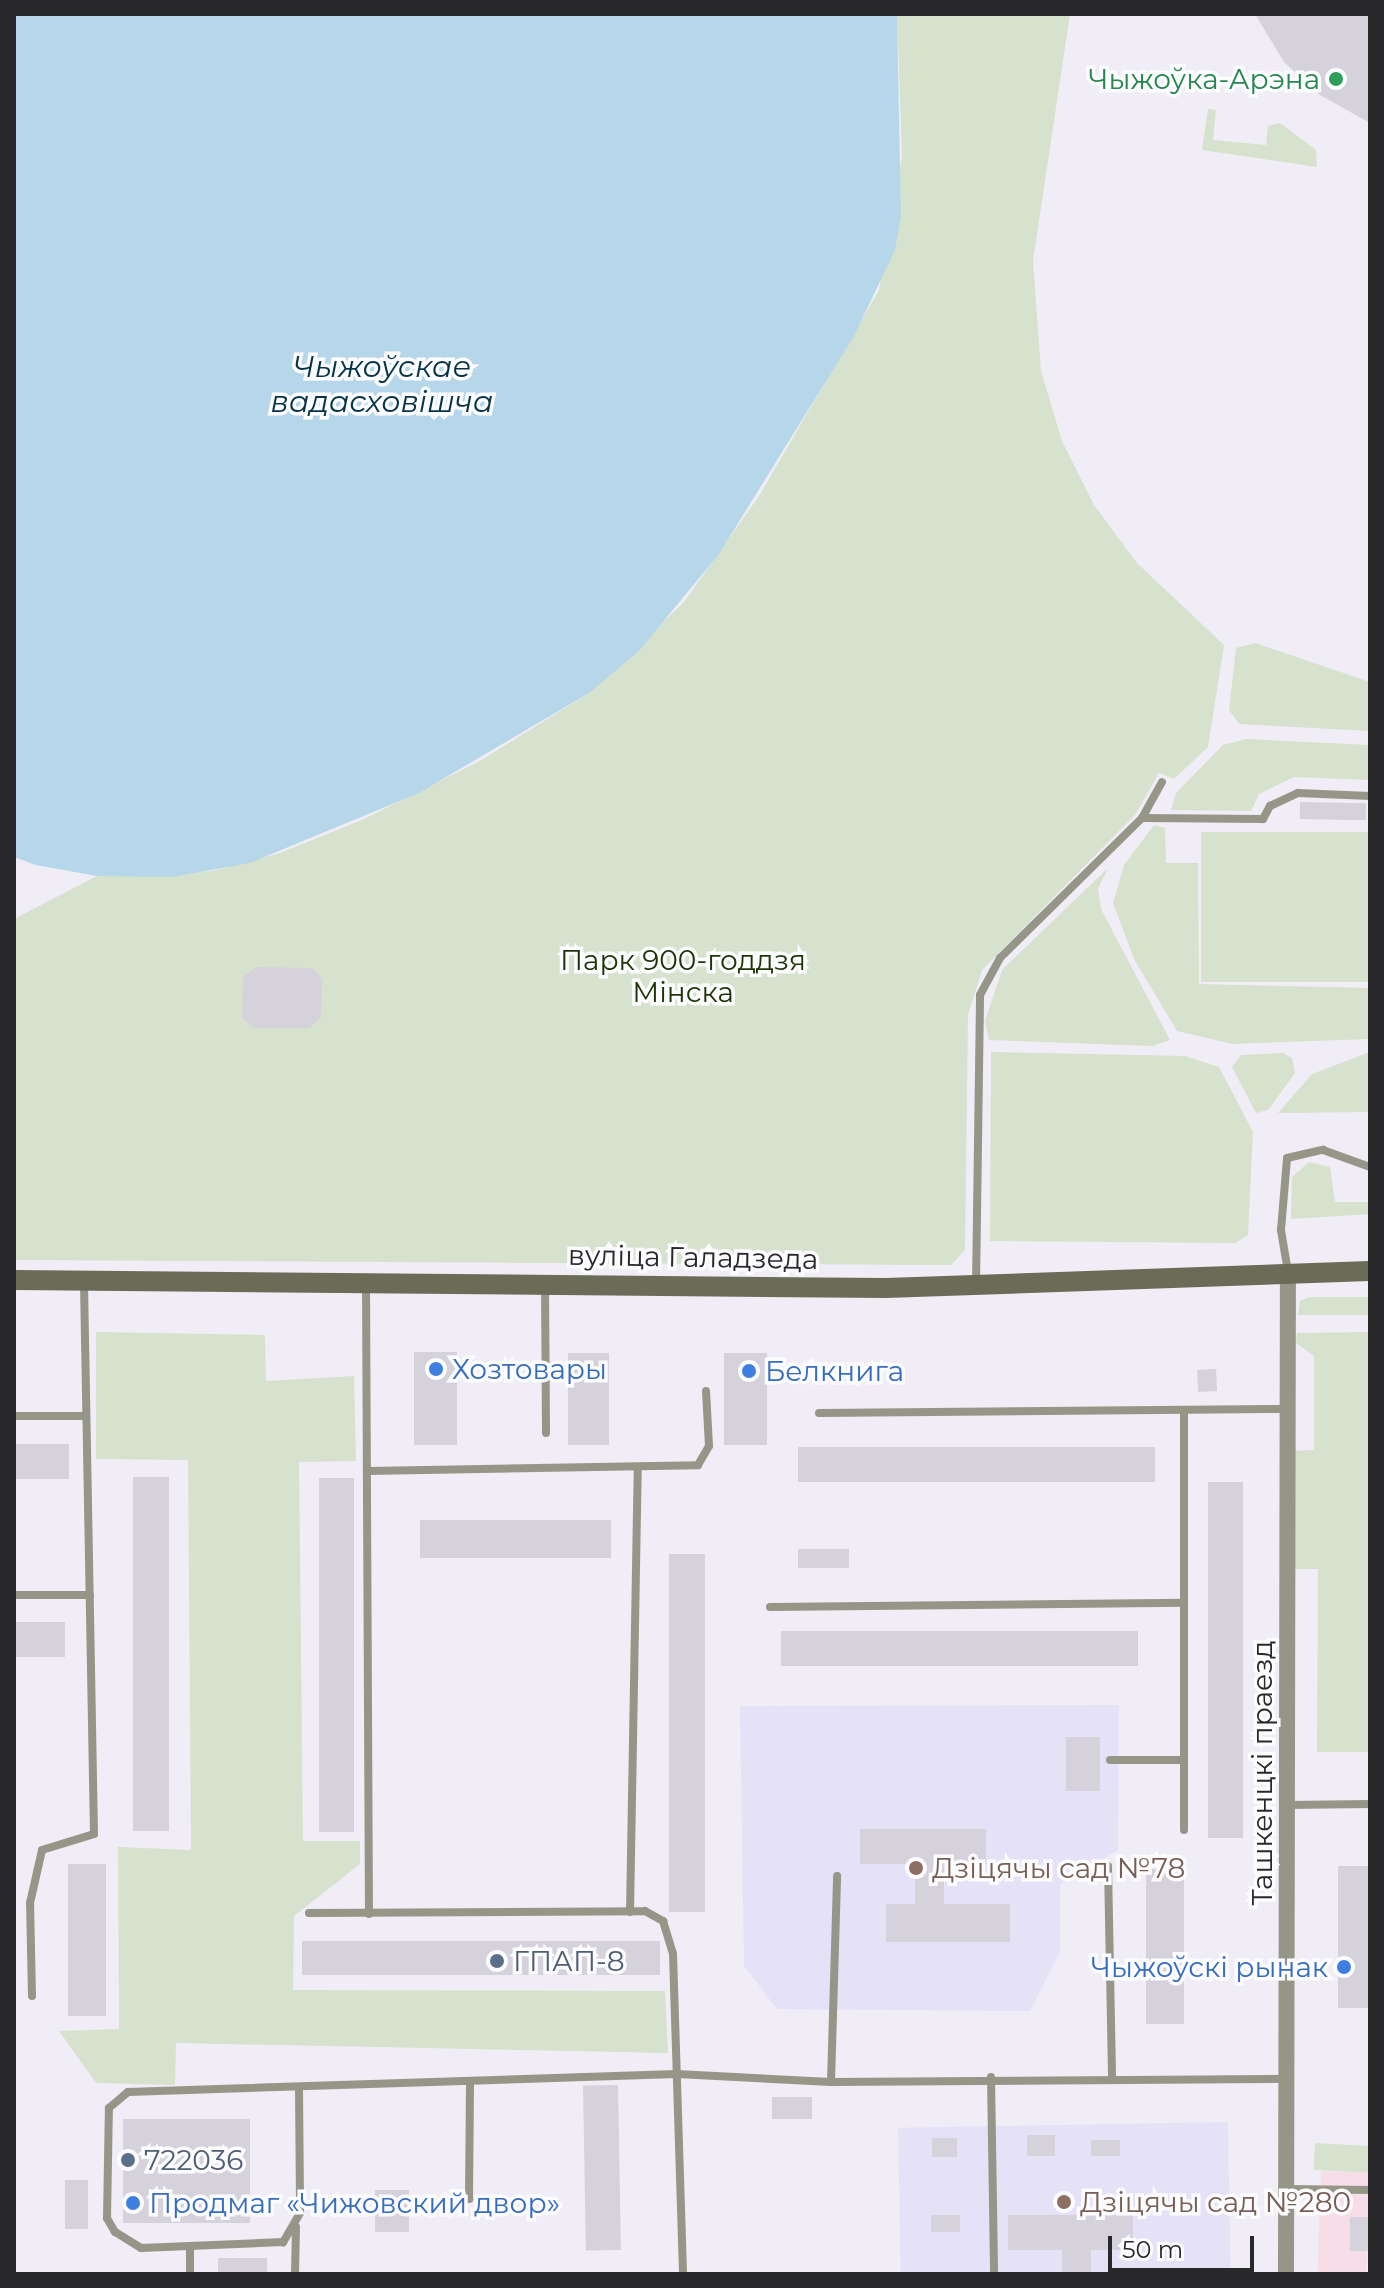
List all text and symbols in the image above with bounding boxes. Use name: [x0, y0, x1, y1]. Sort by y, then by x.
place label: Чыжоўка-Арэна: [1089, 62, 1320, 96]
marker: Чыжоўка-Арэна: [1327, 70, 1345, 88]
water label: Чыжоўскае вадасховішча: [271, 349, 493, 420]
park label: Парк 900-годдзя Мінска: [560, 943, 806, 1009]
street label: вуліца Галадзеда: [568, 1238, 818, 1276]
place label: Хозтовары: [452, 1352, 607, 1386]
place label: Белкнига: [765, 1354, 904, 1388]
marker: Хозтовары: [427, 1360, 445, 1378]
marker: Белкнига: [740, 1362, 758, 1380]
street label: Ташкенцкі праезд: [1245, 1640, 1279, 1906]
place label: Дзіцячы сад №78: [932, 1851, 1185, 1885]
marker: Дзіцячы сад №78: [907, 1859, 925, 1877]
place label: ГПАП-8: [513, 1944, 625, 1978]
place label: Чыжоўскі рынак: [1091, 1950, 1328, 1984]
marker: ГПАП-8: [488, 1952, 506, 1970]
marker: Чыжоўскі рынак: [1335, 1958, 1353, 1976]
place label: 722036: [144, 2143, 243, 2177]
marker: 722036: [119, 2151, 137, 2169]
place label: Дзіцячы сад №280: [1080, 2185, 1351, 2219]
place label: Продмаг «Чижовский двор»: [149, 2186, 560, 2220]
marker: Дзіцячы сад №280: [1055, 2193, 1073, 2211]
marker: Продмаг «Чижовский двор»: [124, 2194, 142, 2212]
scale bar: [1112, 2220, 1258, 2270]
text: 50 m: [1122, 2235, 1183, 2264]

